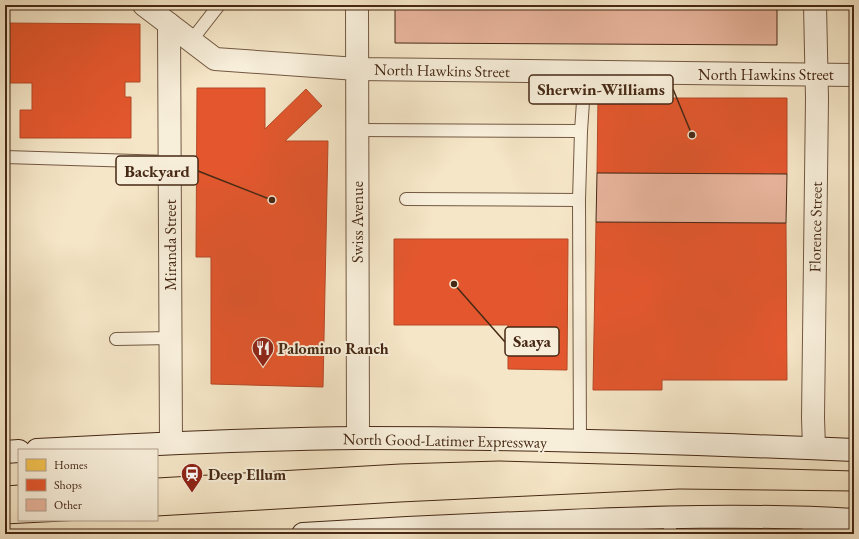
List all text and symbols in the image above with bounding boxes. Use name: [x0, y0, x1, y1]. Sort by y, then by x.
street label: North Hawkins Street: [374, 59, 510, 82]
street label: North Hawkins Street: [698, 64, 834, 85]
callout: Sherwin-Williams: [529, 75, 673, 104]
text: Sherwin-Williams: [537, 78, 665, 100]
callout: Backyard: [116, 156, 198, 185]
text: Backyard: [124, 160, 190, 182]
street label: Swiss Avenue: [347, 181, 368, 263]
street label: Florence Street: [804, 181, 827, 273]
street label: Miranda Street: [160, 199, 181, 291]
callout: Saaya: [505, 327, 559, 356]
text: Saaya: [513, 330, 552, 352]
restaurant icon: Palomino Ranch: [250, 335, 276, 368]
place label: Palomino Ranch: [278, 338, 389, 359]
street label: North Good-Latimer Expressway: [343, 428, 548, 453]
legend: [18, 449, 158, 521]
text: Homes: [54, 457, 88, 473]
station icon: Deep Ellum: [179, 461, 205, 494]
place label: Deep Ellum: [208, 464, 286, 485]
text: Shops: [54, 477, 82, 493]
text: Other: [54, 497, 82, 513]

